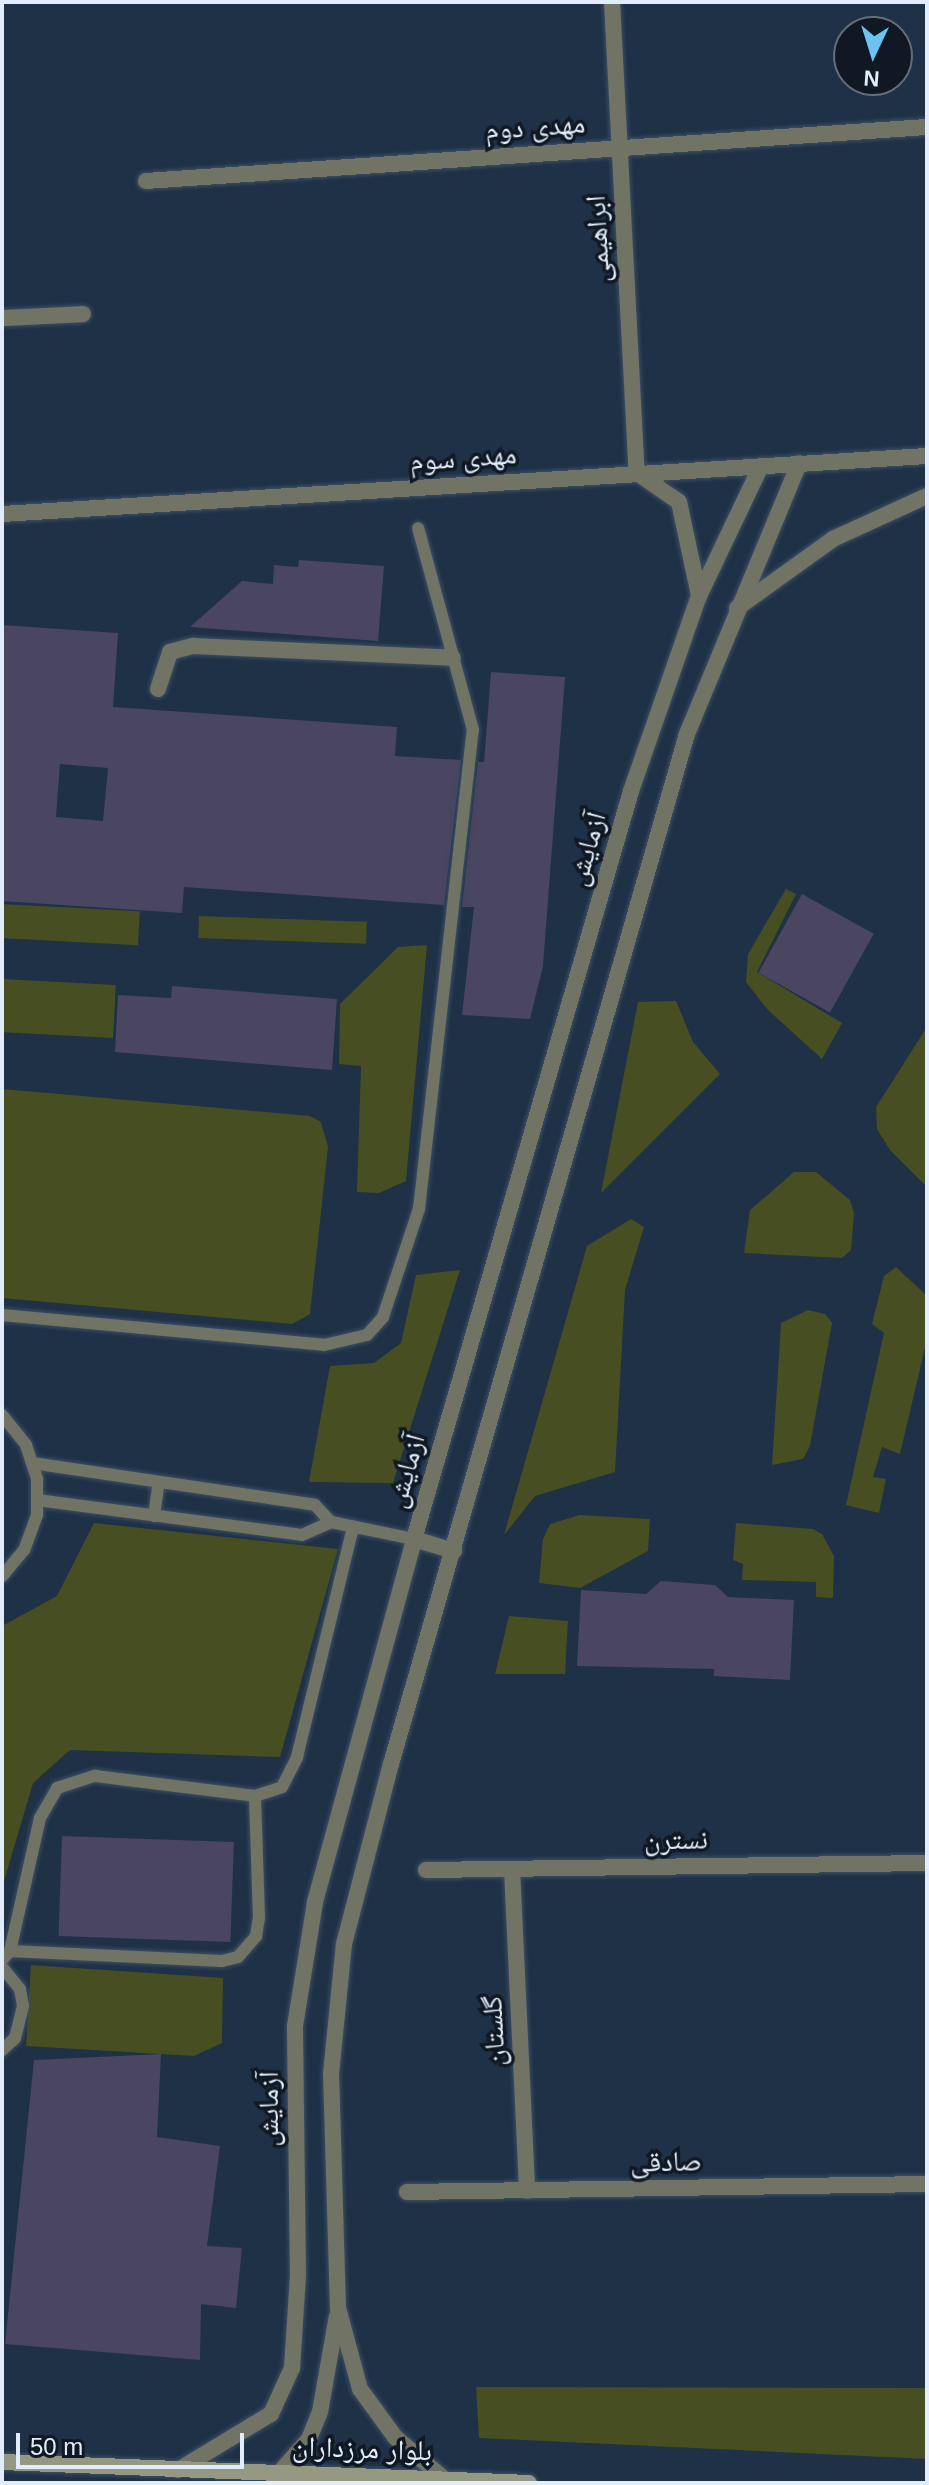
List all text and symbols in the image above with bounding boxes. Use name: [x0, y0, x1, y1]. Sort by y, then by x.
north arrow: [833, 16, 913, 96]
text: N: [863, 65, 880, 91]
street label: مهدی دوم: [484, 107, 586, 147]
street label: ابراهیمی: [579, 194, 617, 284]
street label: مهدی سوم: [408, 438, 518, 478]
street label: آزمایش: [560, 808, 614, 890]
street label: آزمایش: [379, 1430, 433, 1512]
street label: نسترن: [644, 1823, 708, 1857]
street label: گلستان: [475, 1995, 513, 2067]
street label: آزمایش: [252, 2071, 286, 2147]
street label: صادقی: [630, 2145, 702, 2179]
scale bar: [20, 2417, 248, 2467]
street label: بلوار مرزداران: [291, 2430, 433, 2468]
text: 50 m: [30, 2433, 83, 2460]

